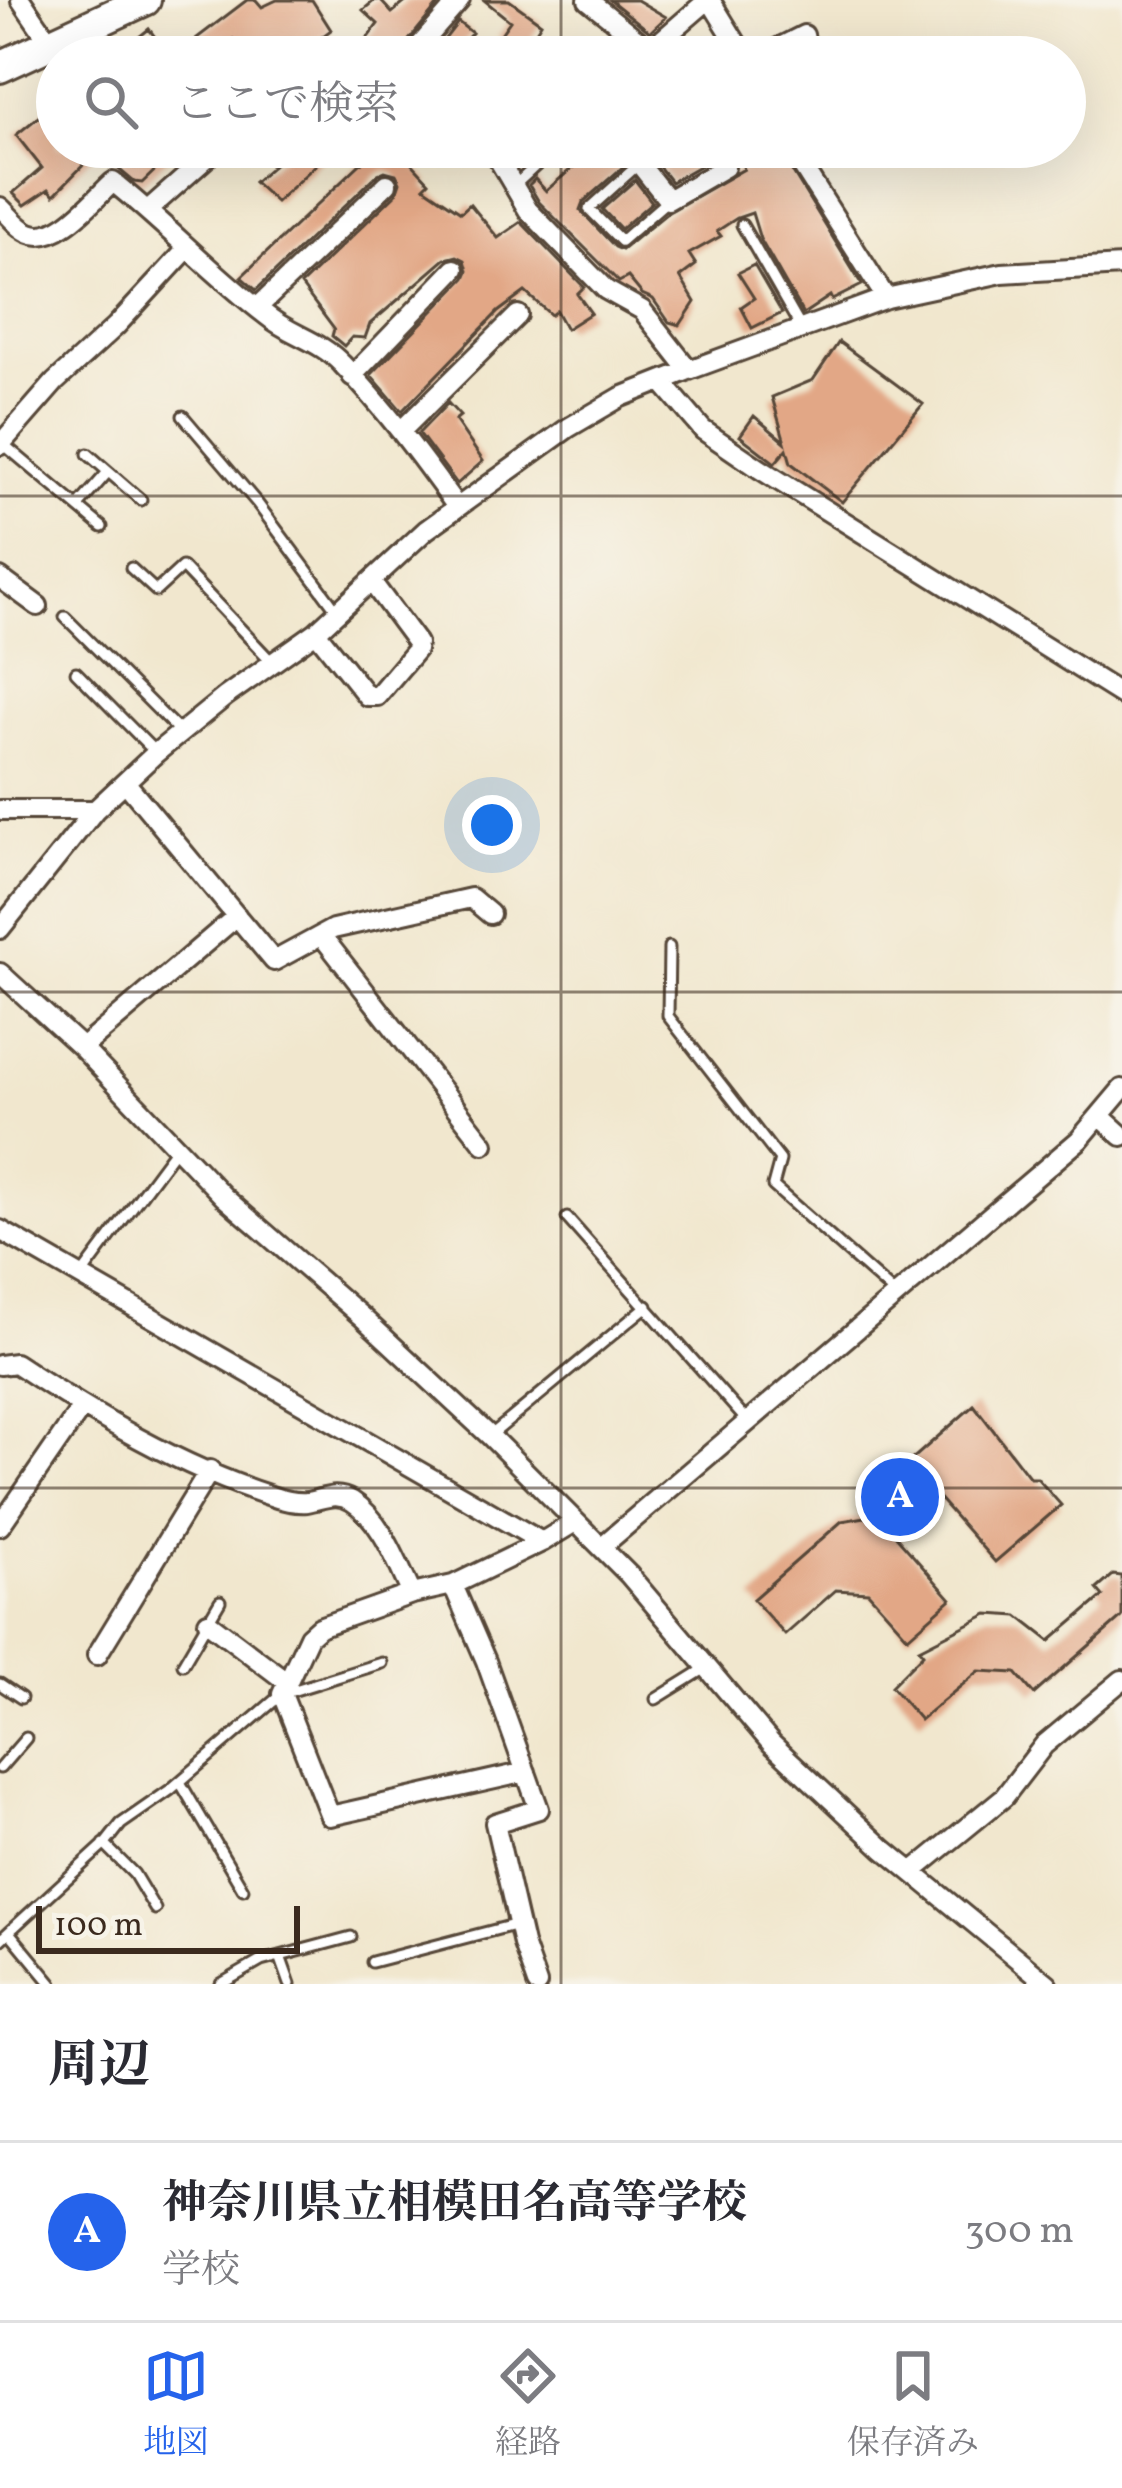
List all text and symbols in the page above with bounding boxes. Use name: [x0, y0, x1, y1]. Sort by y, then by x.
search box: [36, 36, 1086, 168]
icon: search: [78, 69, 144, 135]
text: ここで検索: [174, 75, 399, 138]
your location: [462, 795, 522, 855]
pin: A: [861, 1452, 939, 1542]
scale bar: [36, 1900, 300, 1953]
text: 100 m: [54, 1904, 143, 1950]
text: 周辺: [48, 2032, 150, 2103]
text: 神奈川県立相模田名高等学校: [162, 2174, 747, 2237]
text: A: [73, 2205, 101, 2259]
text: 300 m: [965, 2205, 1074, 2259]
text: 学校: [162, 2245, 240, 2299]
tab: 地図: [143, 2343, 209, 2468]
tab: 経路: [495, 2343, 561, 2468]
tab: 保存済み: [847, 2343, 979, 2468]

